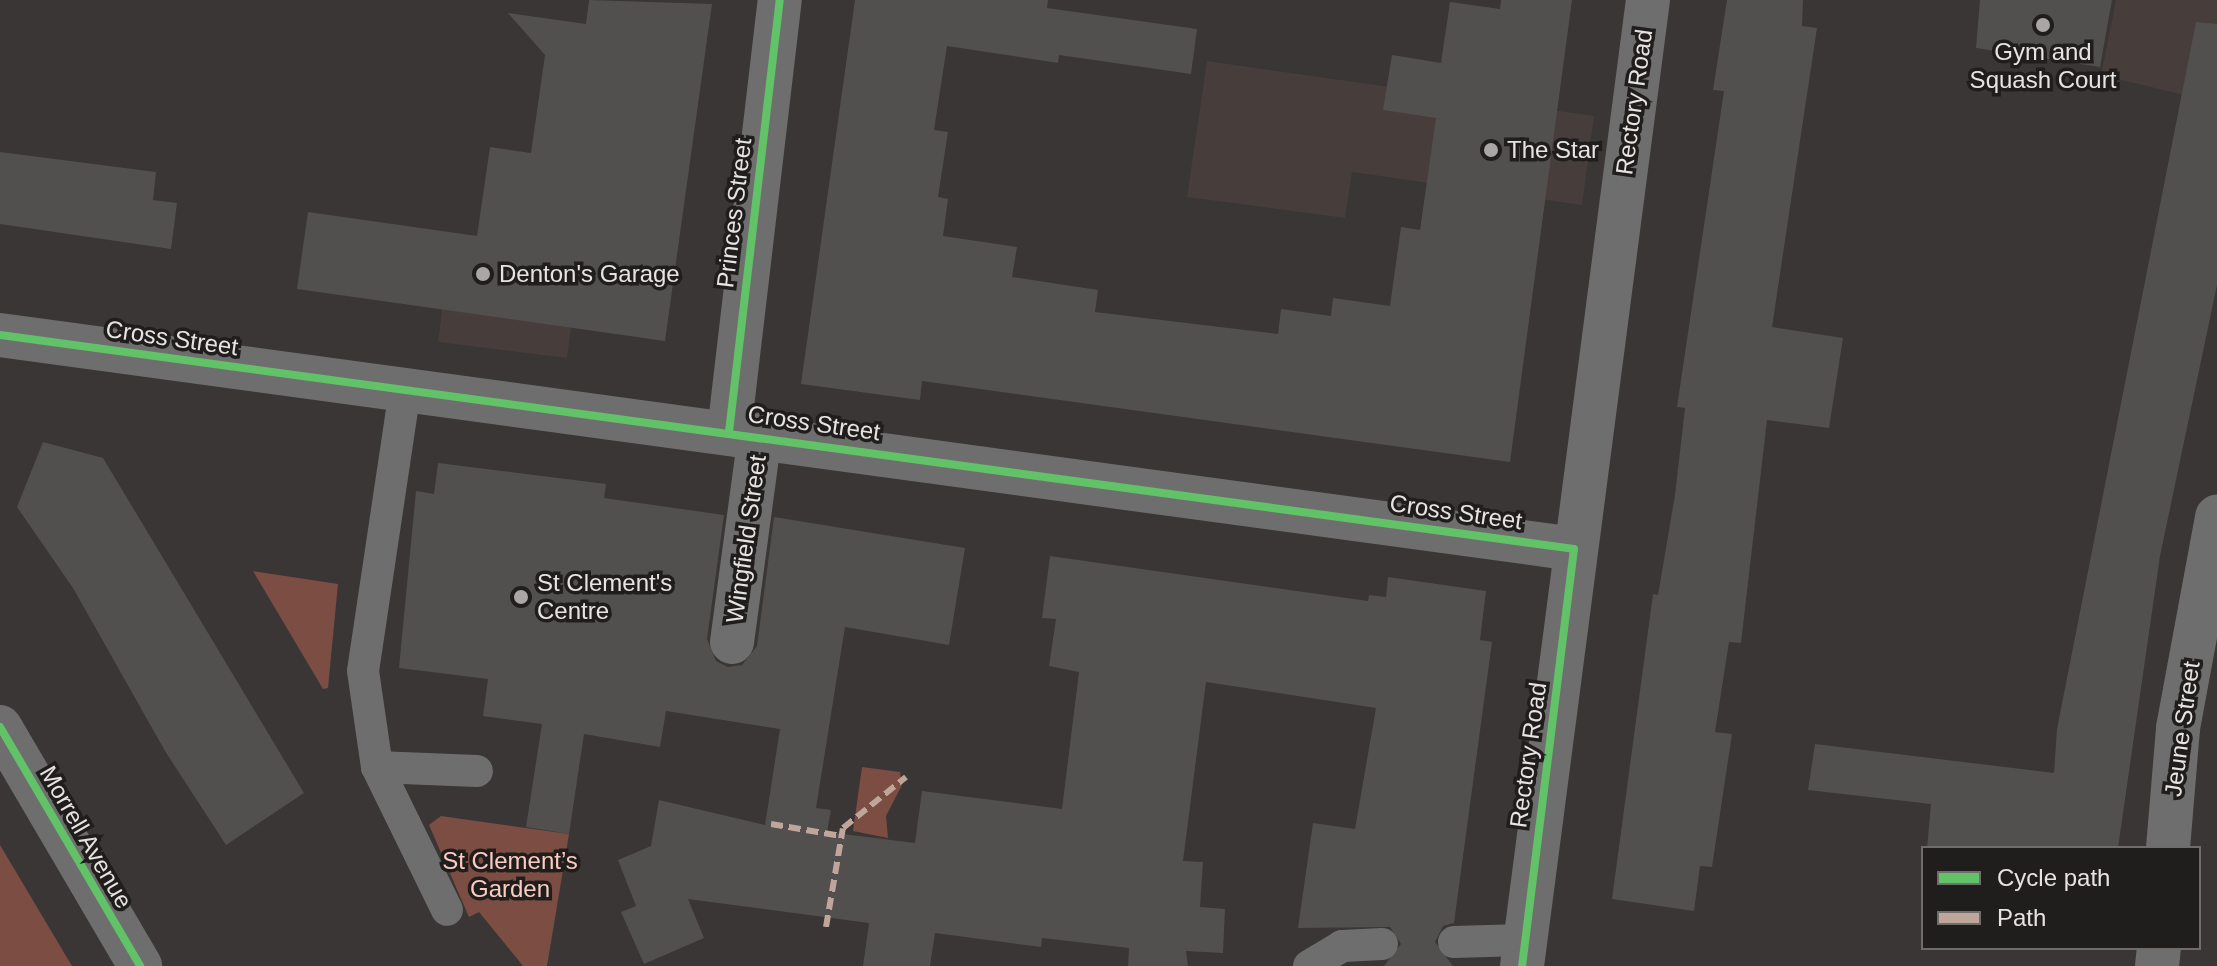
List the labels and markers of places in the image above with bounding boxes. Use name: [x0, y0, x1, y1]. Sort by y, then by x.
marker: Gym and Squash Court: [2034, 16, 2052, 34]
place label: Gym and Squash Court: [1970, 38, 2116, 94]
place label: The Star: [1507, 136, 1599, 164]
marker: The Star: [1482, 141, 1500, 159]
place label: Denton's Garage: [499, 260, 680, 288]
marker: Denton's Garage: [474, 265, 492, 283]
place label: St Clement's Centre: [537, 569, 672, 625]
marker: St Clement's Centre: [512, 588, 530, 606]

